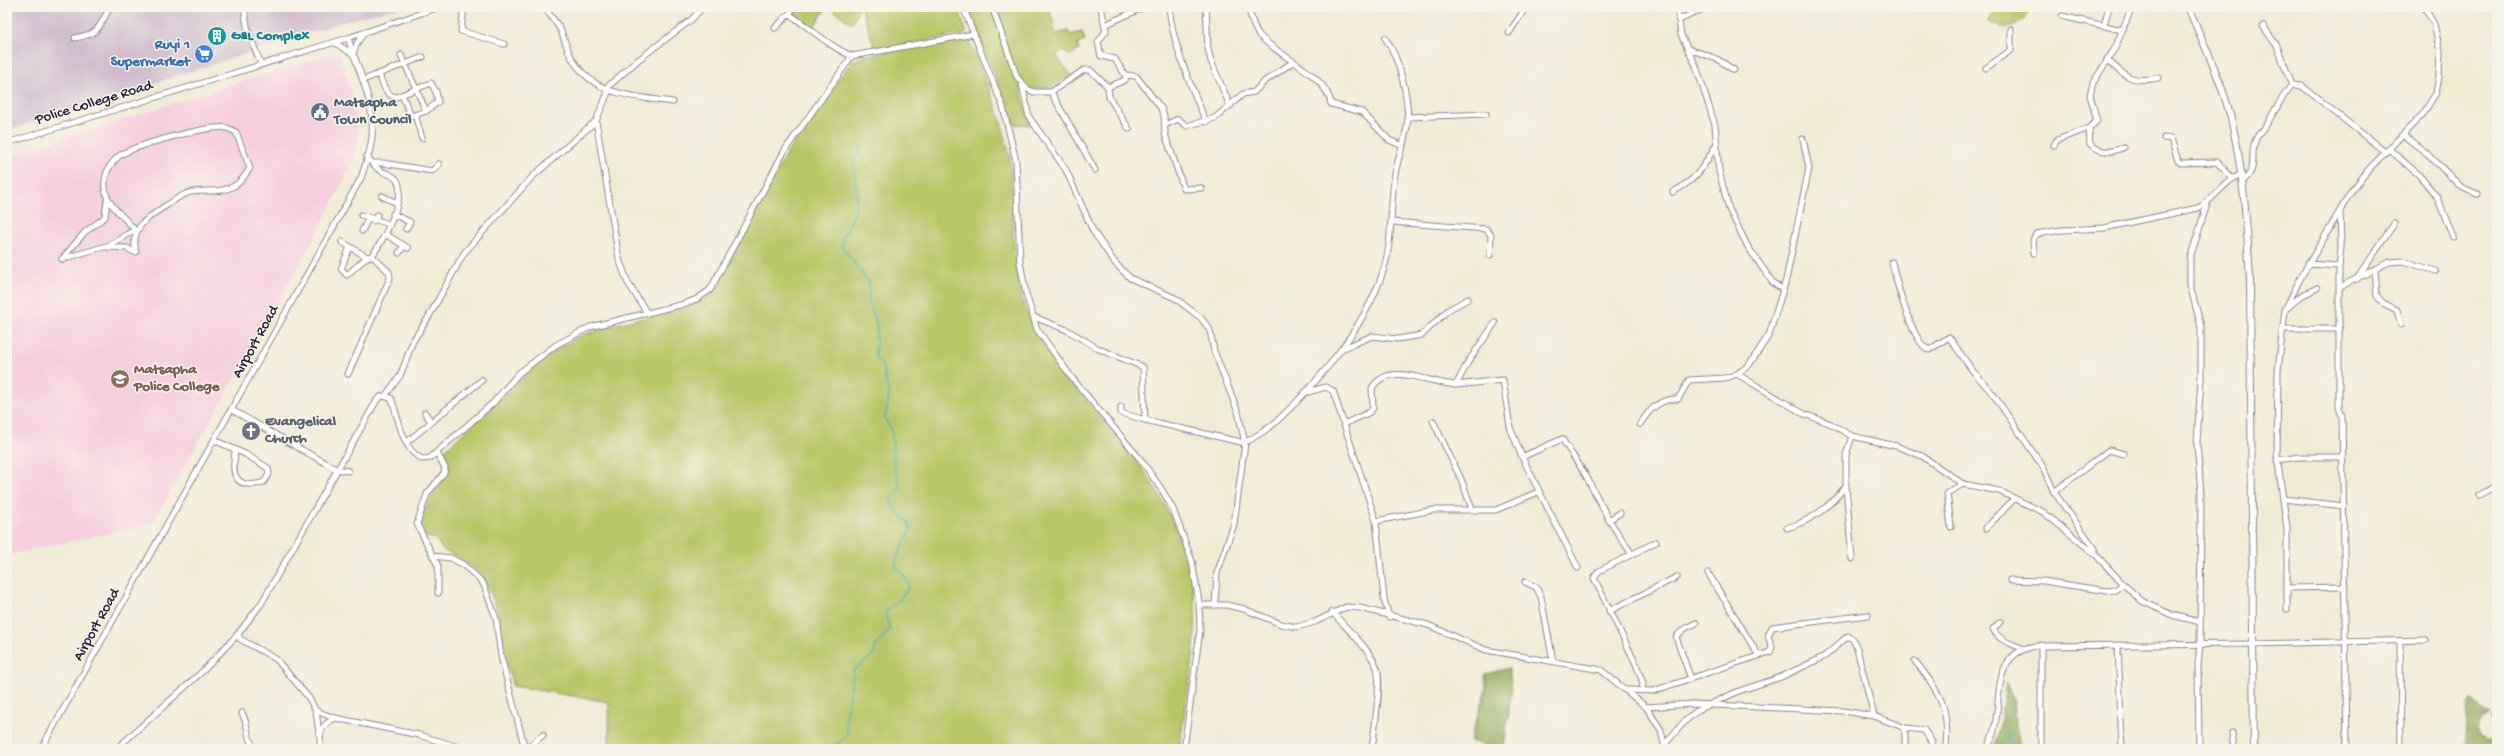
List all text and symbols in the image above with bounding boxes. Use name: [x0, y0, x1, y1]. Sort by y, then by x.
building icon: G&L Complex: [206, 25, 228, 47]
place label: G&L Complex: [231, 27, 309, 45]
place label: Ruyi 1 Supermarket: [111, 36, 192, 71]
supermarket icon: Ruyi 1 Supermarket: [193, 43, 215, 65]
street label: Police College Road: [32, 76, 156, 130]
place label: Matsapha Town Council: [333, 94, 412, 129]
public building icon: Matsapha Town Council: [309, 101, 331, 123]
street label: Airport Road: [229, 301, 284, 381]
place label: Matsapha Police College: [133, 361, 221, 396]
school or university icon: Matsapha Police College: [109, 368, 131, 390]
place label: Evangelical Church: [264, 413, 337, 448]
church icon: Evangelical Church: [240, 420, 262, 442]
street label: Airport Road: [70, 584, 125, 664]

